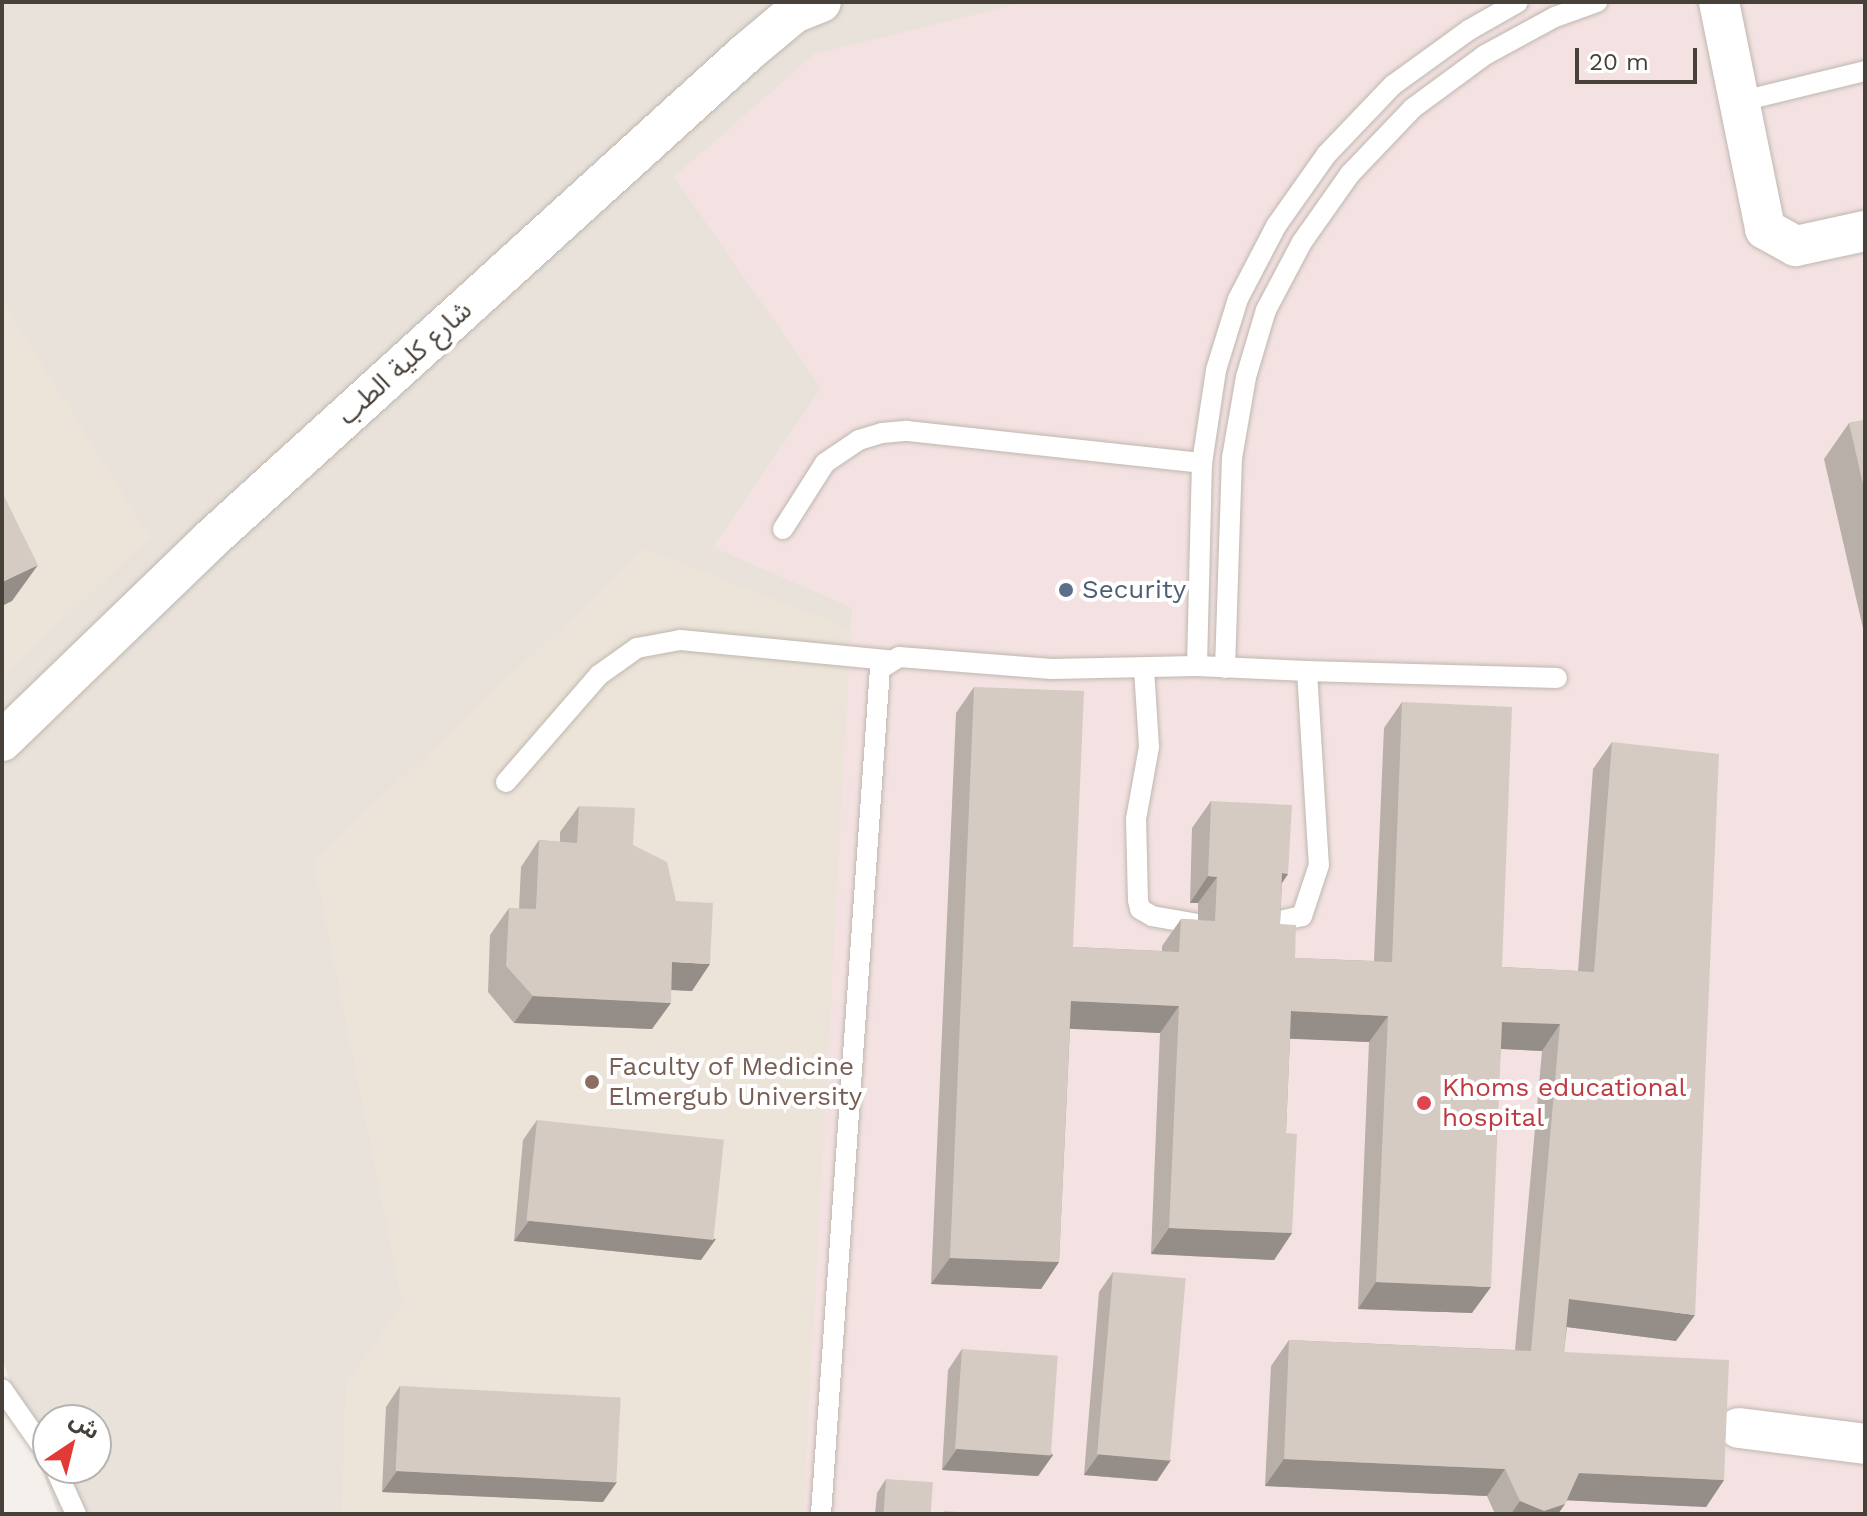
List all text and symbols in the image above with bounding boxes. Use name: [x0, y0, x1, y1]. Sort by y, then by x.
scale bar: [1579, 32, 1701, 82]
text: 20 m: [1589, 48, 1649, 76]
street label: شارع كلية الطب: [332, 295, 478, 431]
place label: Security: [1082, 574, 1186, 606]
marker: Security: [1057, 581, 1075, 599]
place label: Faculty of Medicine Elmergub University: [608, 1051, 862, 1112]
place label: Khoms educational hospital: [1442, 1072, 1686, 1134]
marker: Faculty of Medicine Elmergub University: [583, 1073, 601, 1091]
marker: Khoms educational hospital: [1413, 1092, 1435, 1114]
north arrow: [32, 1404, 112, 1484]
text: ش: [65, 1407, 104, 1444]

